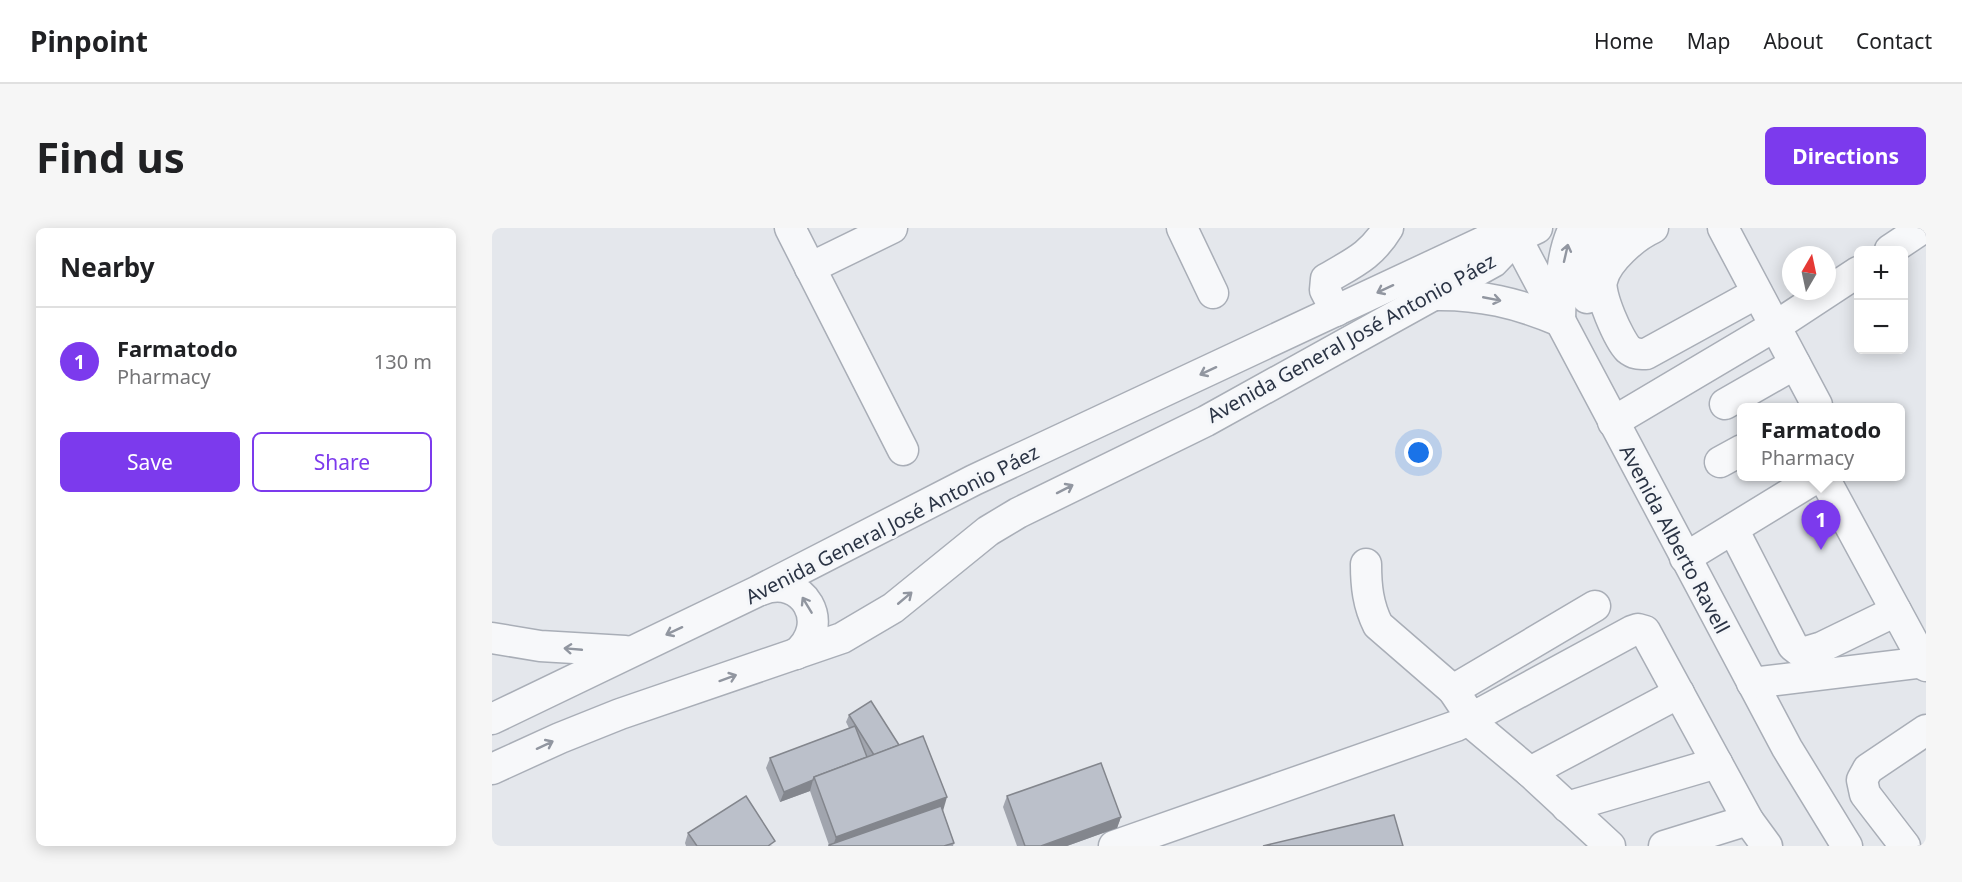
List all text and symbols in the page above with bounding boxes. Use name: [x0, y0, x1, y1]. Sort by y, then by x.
text: Pinpoint: [30, 22, 148, 60]
text: Home: [1594, 27, 1654, 55]
text: Map: [1687, 27, 1730, 55]
text: About: [1763, 27, 1823, 55]
text: Contact: [1856, 27, 1932, 55]
button: Directions: [1765, 127, 1926, 185]
text: Find us: [36, 128, 185, 185]
one-way arrow: [1561, 244, 1572, 263]
north arrow: [1782, 246, 1836, 300]
map controls: [1854, 246, 1908, 354]
button: +: [1854, 246, 1908, 300]
street label: Avenida General José Antonio Páez: [1202, 247, 1500, 429]
text: Nearby: [60, 249, 155, 285]
one-way arrow: [1376, 283, 1394, 295]
one-way arrow: [1482, 294, 1501, 305]
button: −: [1854, 300, 1908, 354]
text: Farmatodo: [117, 333, 238, 363]
text: 1: [74, 348, 85, 375]
text: 130 m: [374, 348, 432, 375]
text: Pharmacy: [117, 363, 211, 390]
one-way arrow: [1200, 366, 1218, 378]
popup: [1737, 403, 1905, 481]
text: Farmatodo: [1761, 414, 1881, 444]
button: Save: [60, 432, 240, 492]
button: Share: [252, 432, 432, 492]
street label: Avenida General José Antonio Páez: [741, 438, 1043, 610]
your location: [1404, 438, 1433, 467]
street label: Avenida Alberto Ravell: [1614, 440, 1736, 638]
text: Pharmacy: [1761, 444, 1854, 471]
one-way arrow: [1056, 483, 1074, 495]
pin: 1: [1802, 500, 1840, 550]
one-way arrow: [897, 592, 913, 605]
one-way arrow: [800, 597, 812, 614]
one-way arrow: [666, 626, 684, 638]
one-way arrow: [563, 643, 583, 654]
one-way arrow: [718, 672, 737, 683]
one-way arrow: [536, 738, 554, 750]

